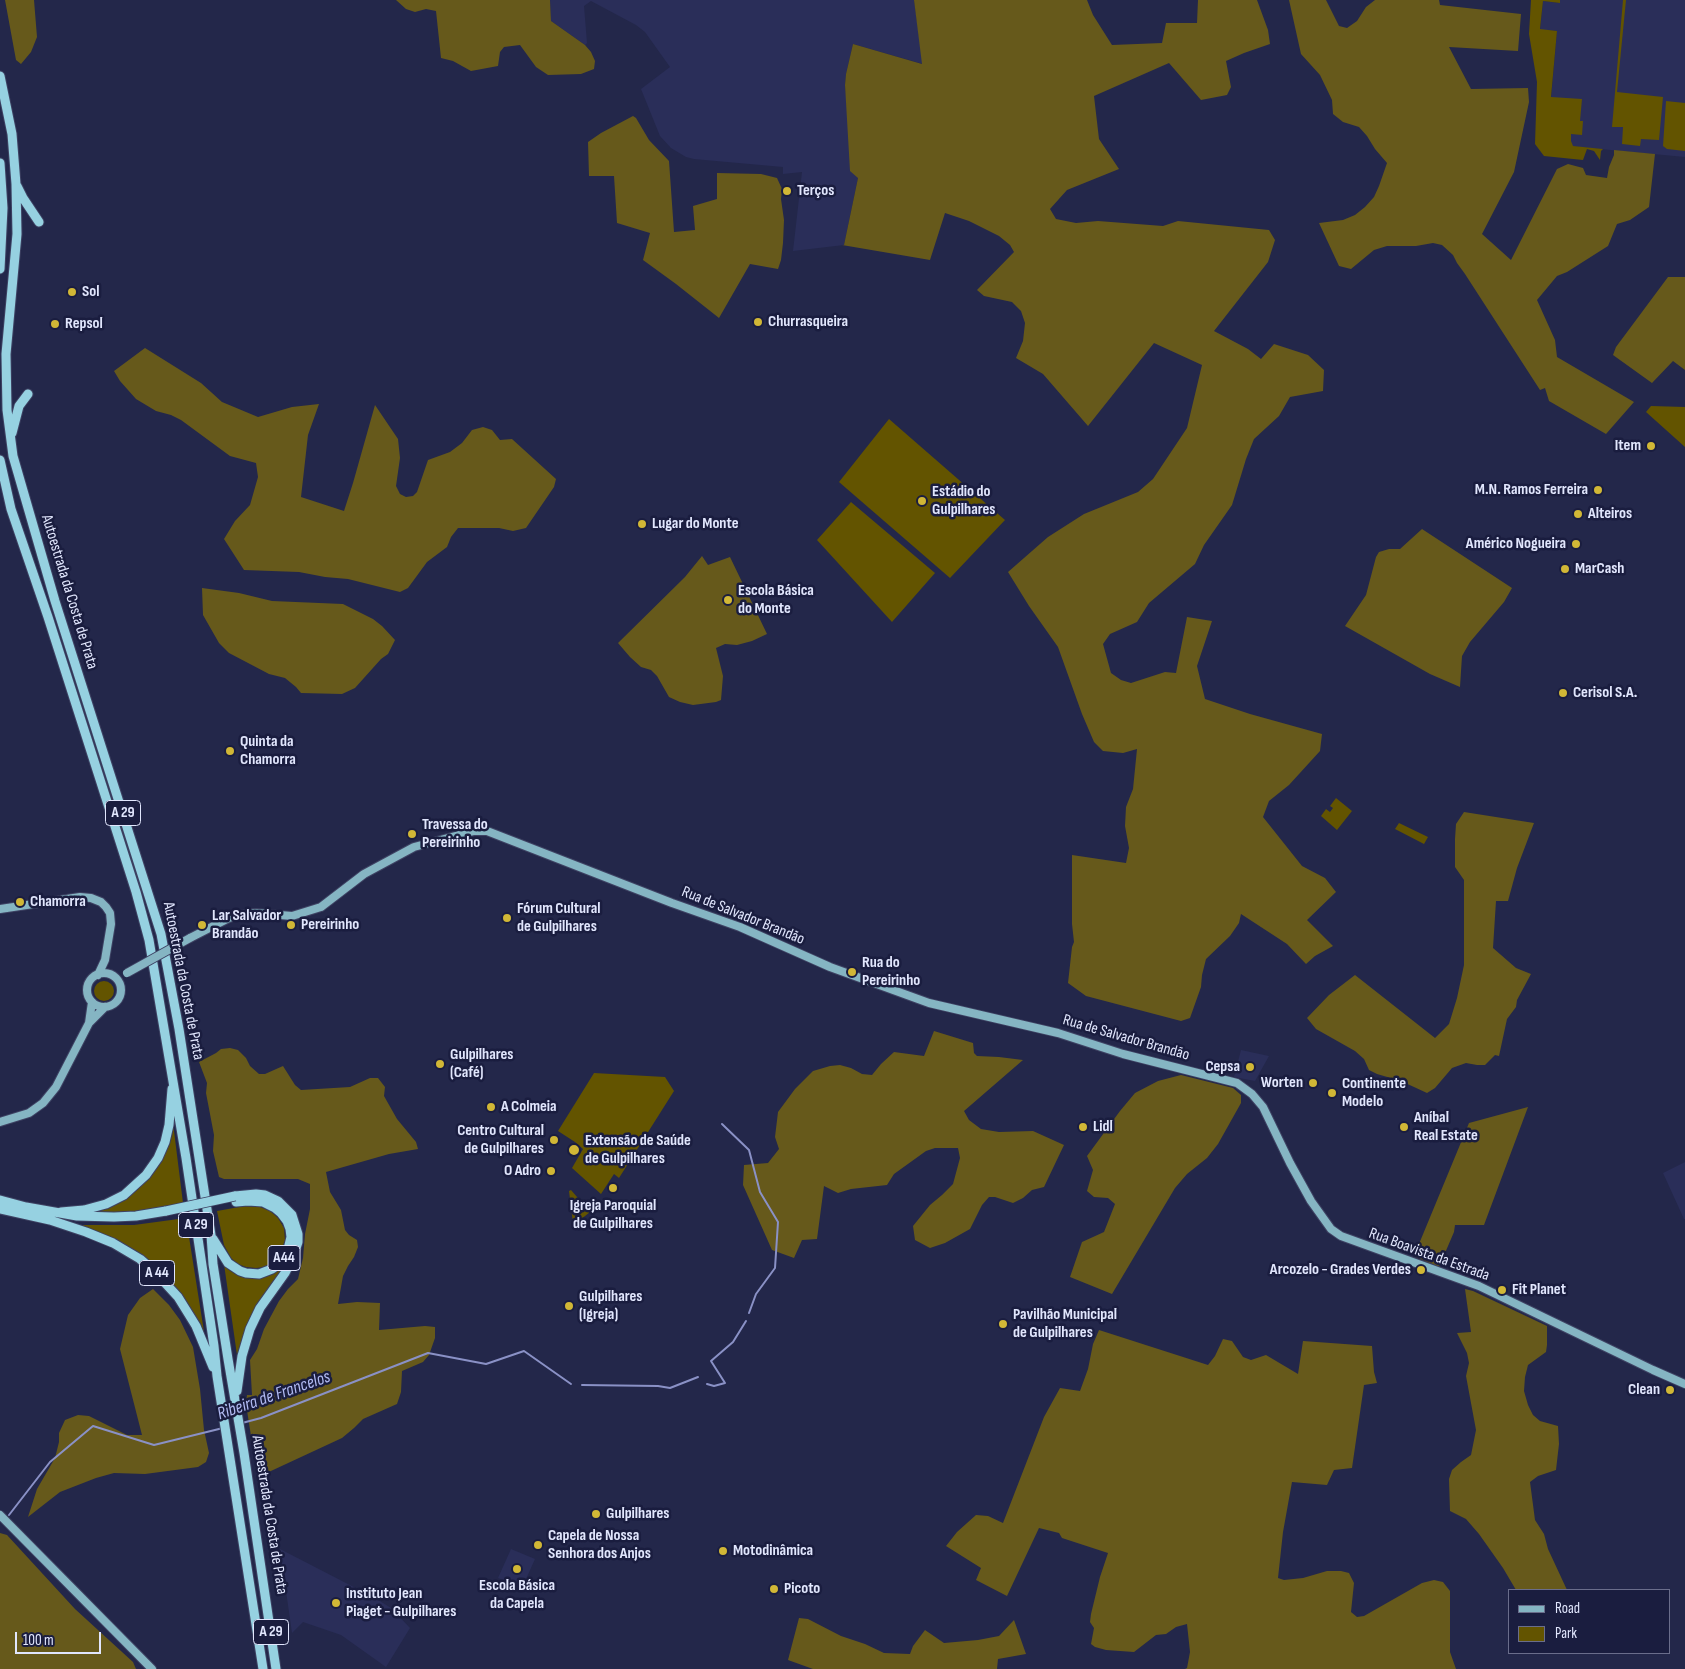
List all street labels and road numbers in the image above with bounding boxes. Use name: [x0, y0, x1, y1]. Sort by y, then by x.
street label: Autoestrada da Costa de Prata: [36, 512, 102, 672]
road number: A 29: [106, 800, 140, 826]
street label: Rua de Salvador Brandão: [679, 883, 807, 949]
street label: Autoestrada da Costa de Prata: [158, 900, 208, 1062]
street label: Rua de Salvador Brandão: [1060, 1011, 1192, 1065]
road number: A 29: [178, 1212, 214, 1238]
street label: Rua Boavista da Estrada: [1366, 1224, 1492, 1286]
road number: A44: [268, 1246, 300, 1270]
road number: A 44: [140, 1260, 174, 1286]
street label: Autoestrada da Costa de Prata: [247, 1434, 291, 1596]
road number: A 29: [254, 1620, 288, 1644]

